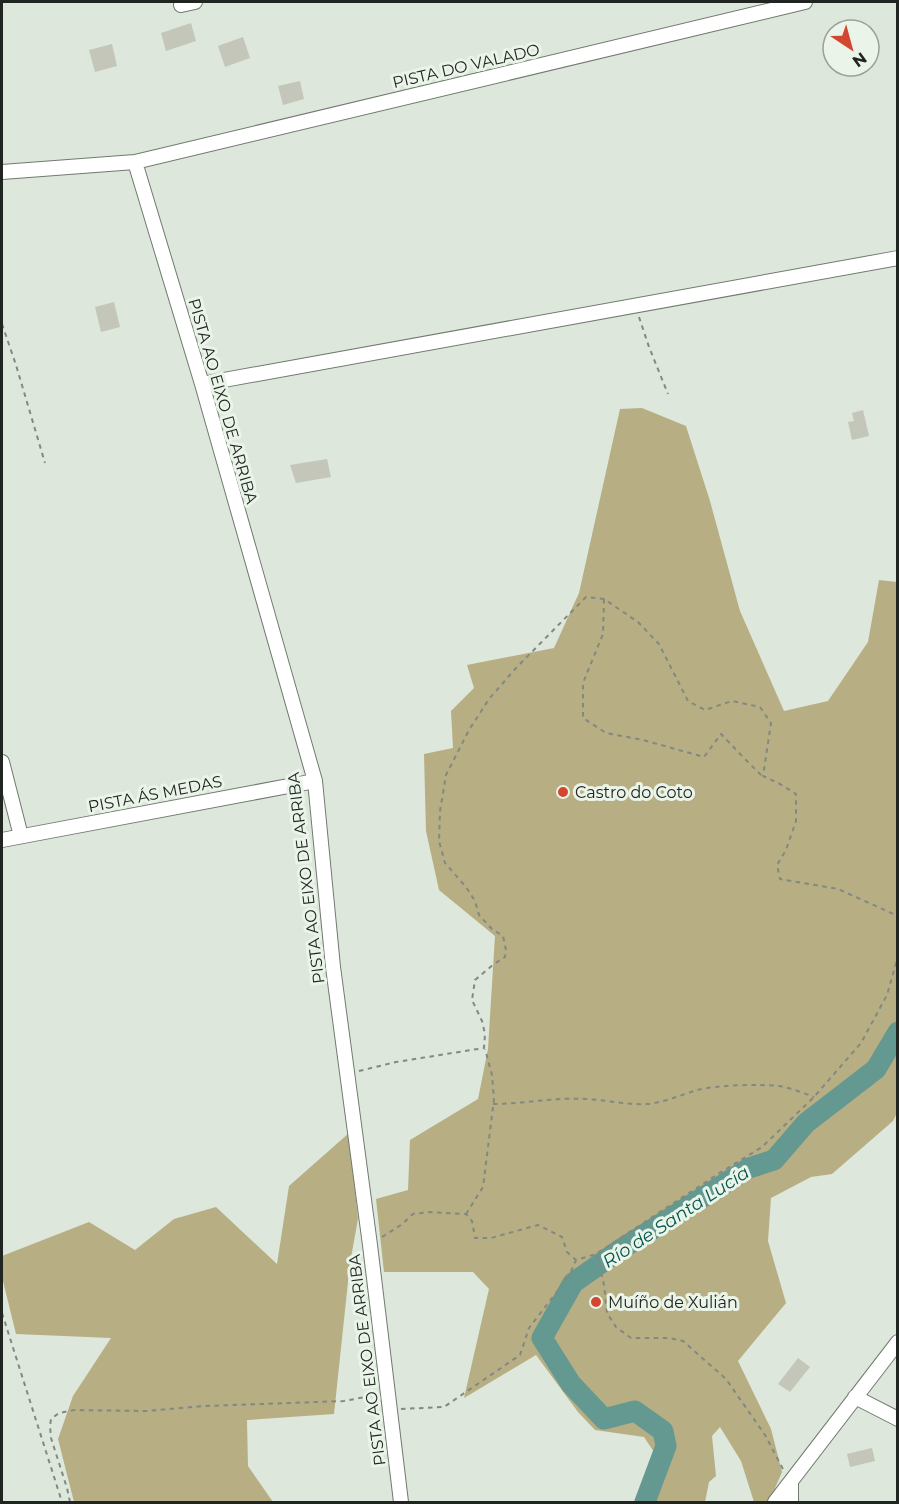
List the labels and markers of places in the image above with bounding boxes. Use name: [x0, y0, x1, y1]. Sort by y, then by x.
place label: Castro do Coto: [575, 783, 693, 802]
marker: Castro do Coto: [556, 785, 570, 799]
place label: Muíño de Xulián: [608, 1293, 738, 1312]
marker: Muíño de Xulián: [589, 1295, 603, 1309]

